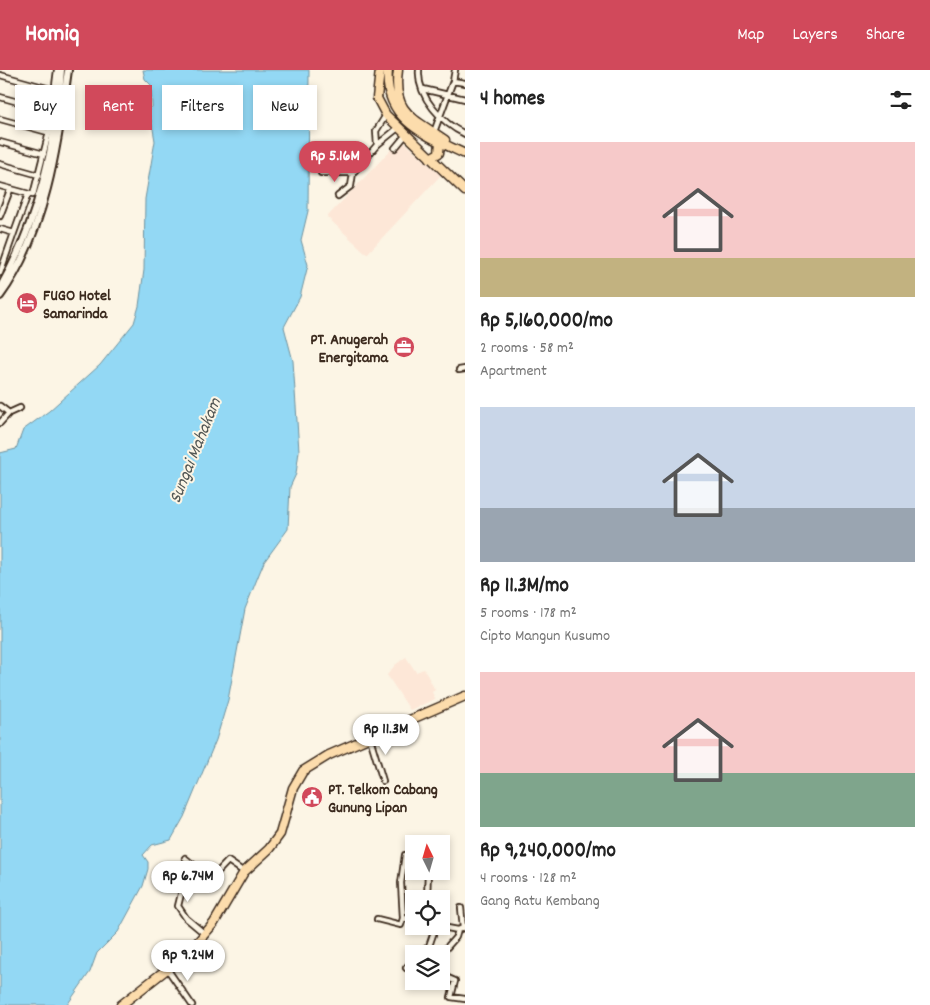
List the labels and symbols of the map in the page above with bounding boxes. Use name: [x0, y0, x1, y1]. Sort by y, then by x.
pin: Rp 5.16M: [283, 140, 387, 183]
place label: FUGO Hotel Samarinda: [43, 285, 111, 326]
hotel icon: FUGO Hotel Samarinda: [15, 291, 39, 315]
place label: PT. Anugerah Energitama: [310, 329, 389, 370]
office icon: PT. Anugerah Energitama: [392, 335, 416, 359]
water label: Sungai Mahakam: [164, 394, 229, 507]
pin: Rp 11.3M: [334, 714, 438, 756]
place label: PT. Telkom Cabang Gunung Lipan: [328, 779, 438, 820]
public building icon: PT. Telkom Cabang Gunung Lipan: [300, 785, 324, 809]
north arrow: [405, 835, 450, 880]
pin: Rp 6.74M: [136, 860, 240, 903]
pin: Rp 9.24M: [136, 940, 240, 982]

